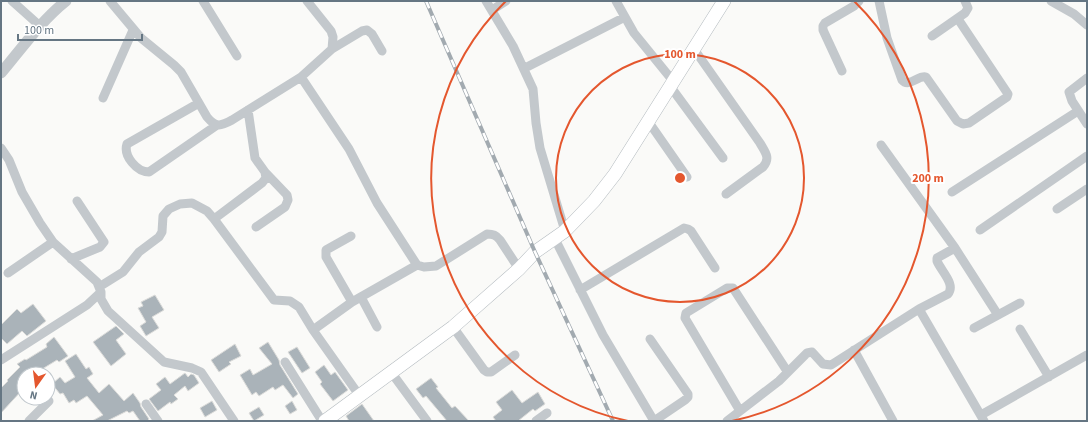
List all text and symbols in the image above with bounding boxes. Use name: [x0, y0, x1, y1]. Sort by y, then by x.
scale bar: [18, 16, 142, 42]
text: 100 m: [24, 22, 54, 39]
text: 100 m: [664, 46, 696, 63]
text: 200 m: [912, 170, 944, 187]
centre of rings: [673, 171, 687, 185]
north arrow: [16, 366, 56, 406]
text: N: [28, 387, 39, 403]

